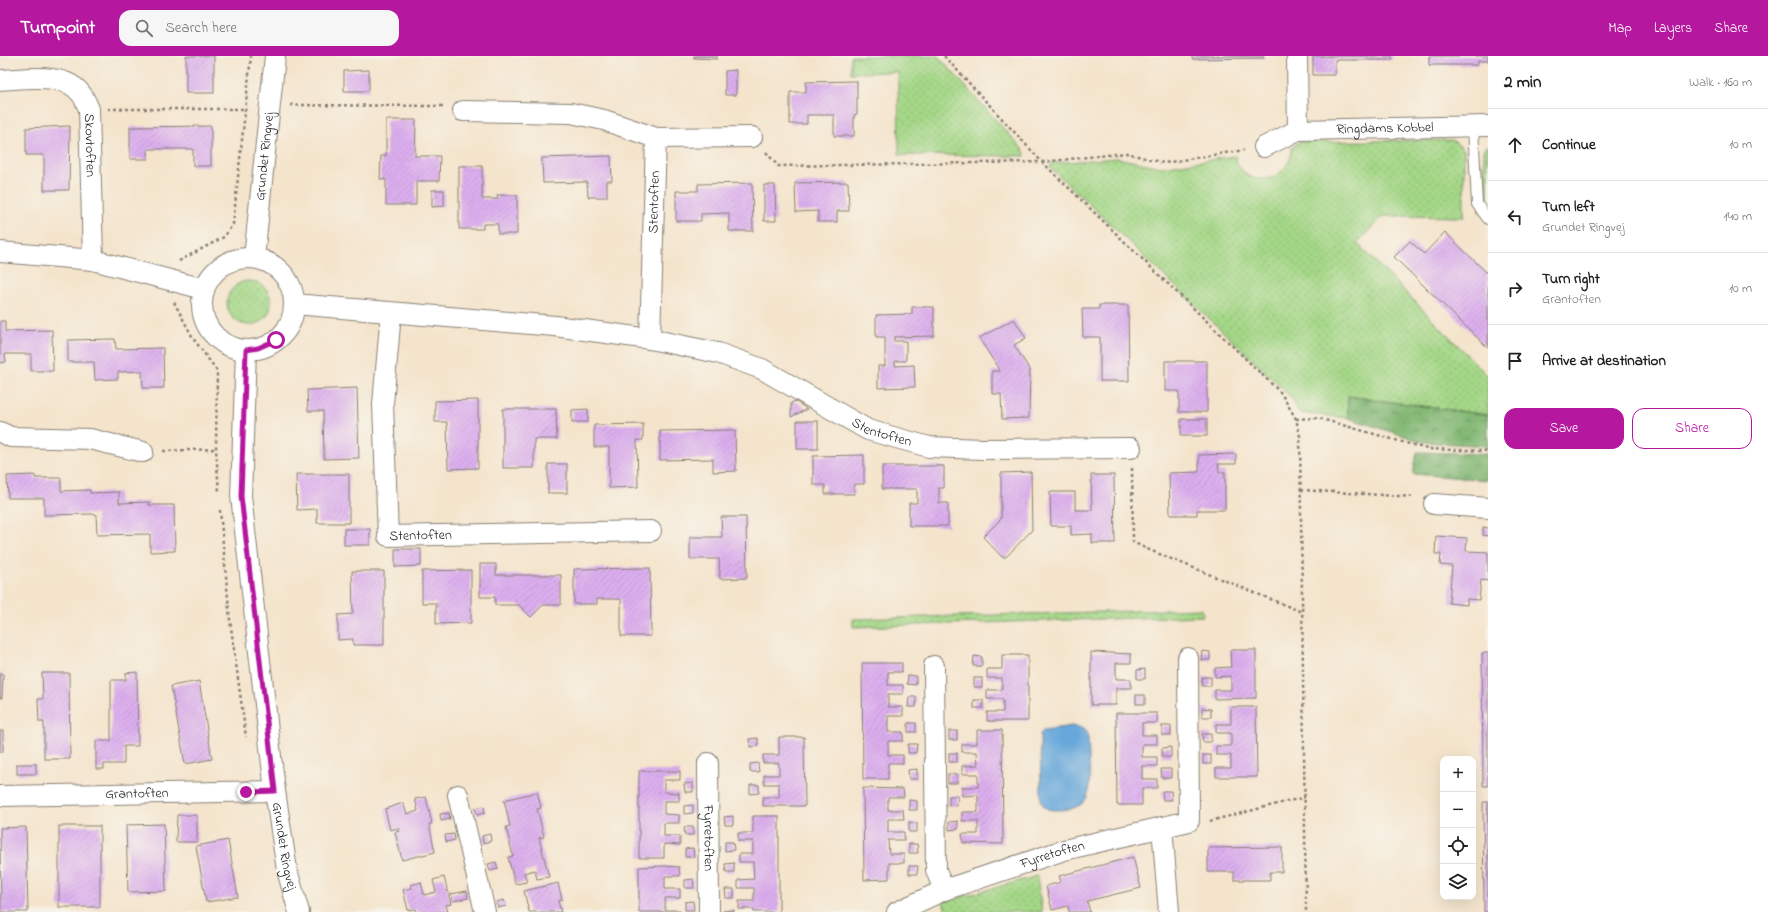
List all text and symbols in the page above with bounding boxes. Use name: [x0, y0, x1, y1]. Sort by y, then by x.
search box: [119, 10, 399, 46]
text: Turnpoint: [20, 15, 95, 42]
icon: search: [133, 17, 155, 39]
text: Search here: [165, 17, 237, 39]
text: Map: [1608, 18, 1632, 39]
text: Layers: [1654, 18, 1692, 39]
text: Share: [1714, 18, 1748, 39]
text: 2 min: [1504, 70, 1541, 95]
text: Walk · 160 m: [1689, 73, 1752, 92]
street label: Grundet Ringvej: [250, 110, 280, 202]
street label: Skovtoften: [79, 113, 101, 177]
street label: Ringdams Kobbel: [1336, 117, 1434, 140]
icon: ahead: [1504, 134, 1526, 156]
text: Continue: [1542, 134, 1596, 156]
text: 10 m: [1729, 135, 1752, 154]
street label: Stentoften: [643, 170, 666, 234]
text: Turn left: [1542, 196, 1595, 218]
icon: left: [1504, 206, 1526, 228]
text: 140 m: [1724, 207, 1752, 226]
text: Grundet Ringvej: [1542, 218, 1624, 237]
text: Turn right: [1542, 268, 1600, 290]
icon: right: [1504, 278, 1526, 300]
text: 10 m: [1729, 279, 1752, 298]
text: Grantoften: [1542, 290, 1601, 309]
route start: [267, 331, 285, 349]
icon: arrive: [1504, 350, 1526, 372]
text: Arrive at destination: [1542, 350, 1666, 372]
button: Save: [1504, 408, 1624, 449]
button: Share: [1632, 408, 1752, 449]
street label: Stentoften: [847, 412, 914, 452]
street label: Stentoften: [389, 524, 452, 546]
map controls: [1440, 756, 1476, 900]
button: +: [1440, 756, 1476, 792]
street label: Grantoften: [105, 782, 169, 805]
route end: [237, 783, 255, 801]
button: −: [1440, 792, 1476, 828]
street label: Grundet Ringvej: [266, 801, 303, 894]
street label: Fyrretoften: [697, 804, 719, 871]
button: locate: [1440, 828, 1476, 864]
street label: Fyrretoften: [1016, 835, 1087, 875]
button: layers: [1440, 864, 1476, 900]

